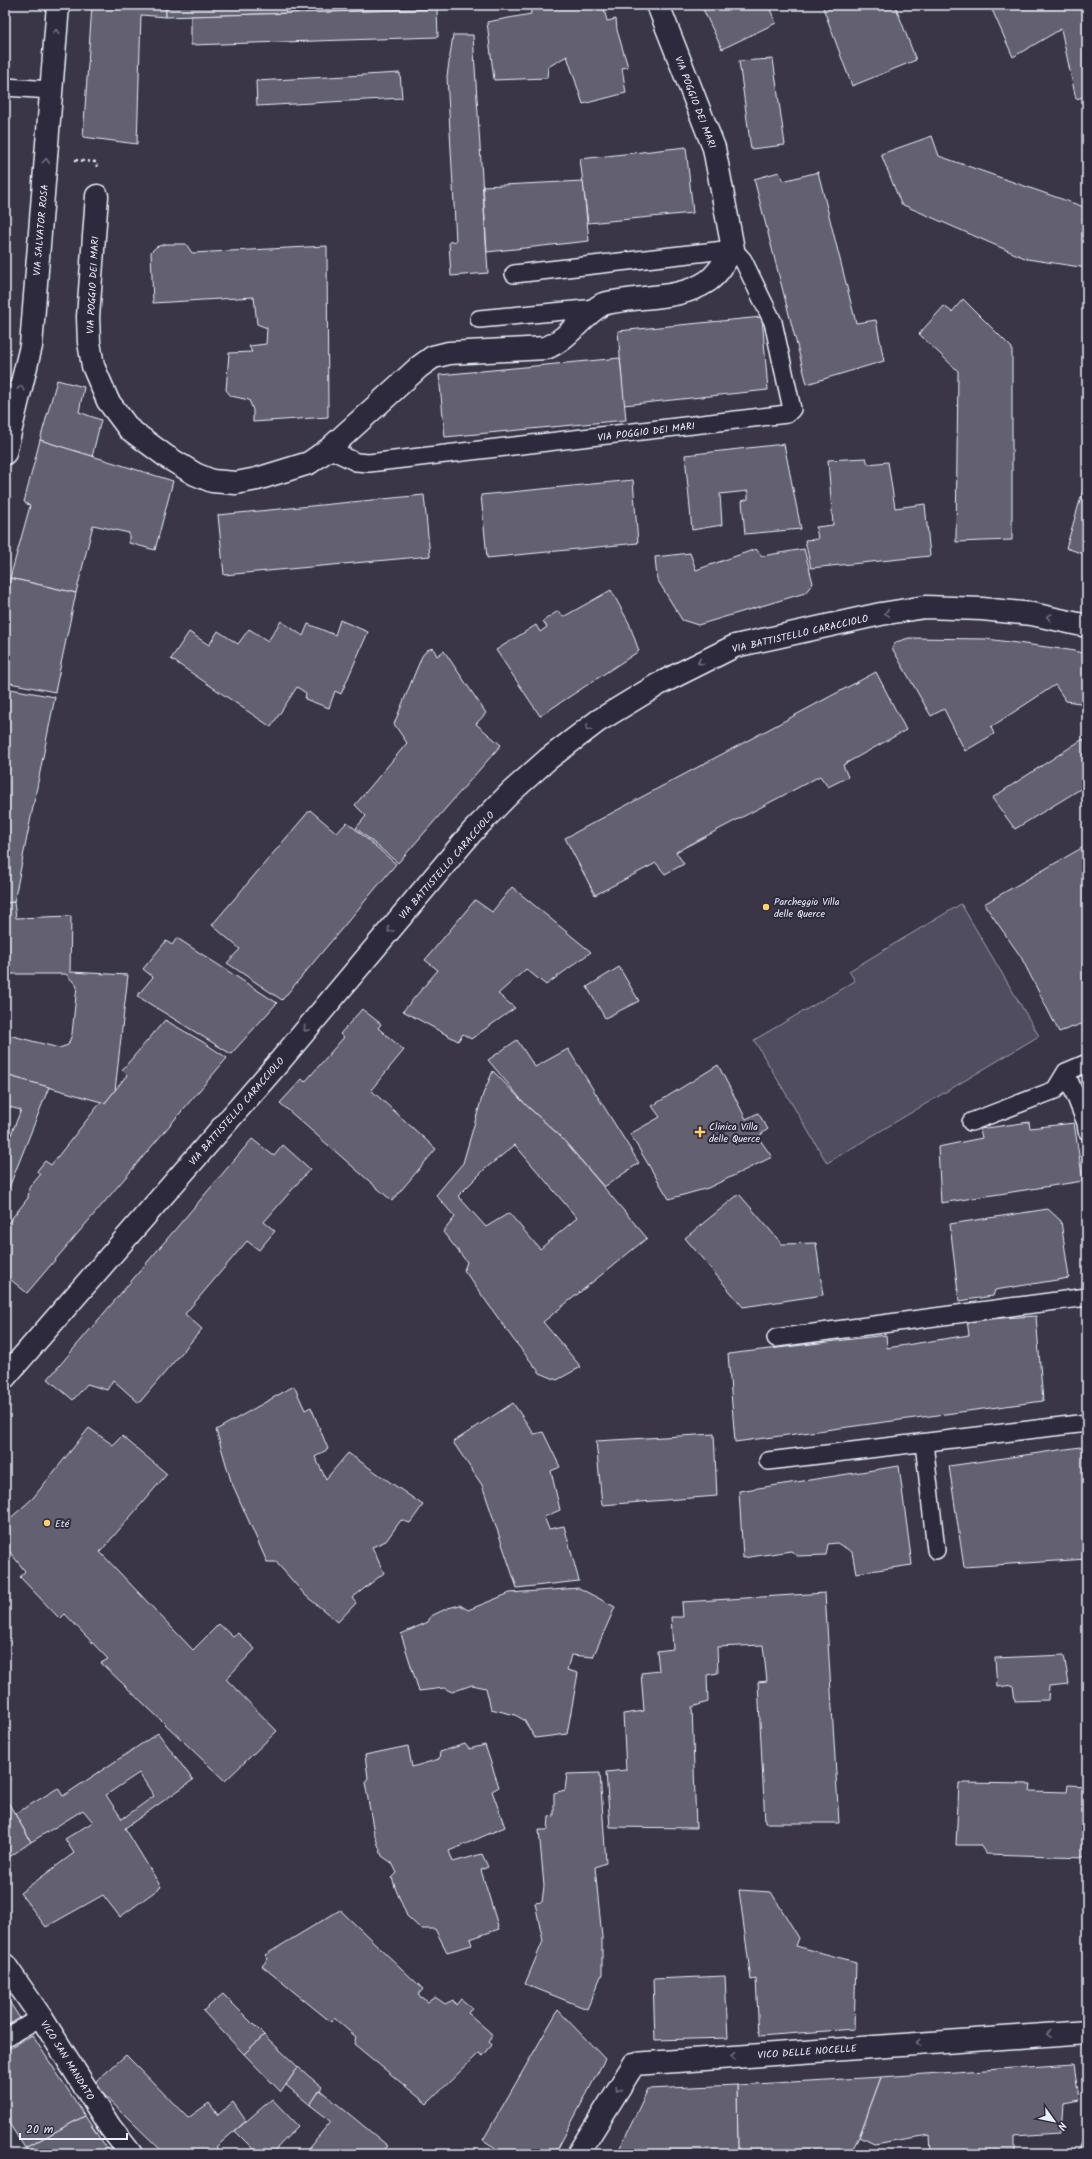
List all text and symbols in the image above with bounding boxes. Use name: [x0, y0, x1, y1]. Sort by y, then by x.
one-way arrow: [51, 29, 60, 35]
street label: VIA POGGIO DEI MARI: [670, 54, 720, 151]
one-way arrow: [41, 158, 50, 165]
street label: VIA SALVATOR ROSA: [29, 184, 53, 276]
street label: VIA POGGIO DEI MARI: [82, 236, 104, 334]
one-way arrow: [16, 384, 24, 391]
street label: VIA POGGIO DEI MARI: [597, 418, 696, 446]
one-way arrow: [884, 608, 890, 617]
street label: VIA BATTISTELLO CARACCIOLO: [731, 611, 870, 657]
one-way arrow: [1046, 614, 1052, 622]
one-way arrow: [697, 657, 704, 665]
one-way arrow: [586, 723, 593, 730]
street label: VIA BATTISTELLO CARACCIOLO: [395, 808, 498, 923]
place label: Parcheggio Villa delle Querce: [774, 894, 840, 922]
marker: Parcheggio Villa delle Querce: [761, 902, 771, 912]
one-way arrow: [387, 925, 394, 933]
one-way arrow: [304, 1025, 311, 1032]
street label: VIA BATTISTELLO CARACCIOLO: [185, 1054, 288, 1169]
place label: Clinica Villa delle Querce: [709, 1119, 760, 1147]
marker: Clinica Villa delle Querce: [694, 1126, 706, 1138]
place label: Eté: [55, 1516, 70, 1532]
marker: Eté: [42, 1518, 52, 1528]
street label: VICO SAN MANDATO: [36, 2017, 98, 2104]
one-way arrow: [1045, 2030, 1051, 2038]
one-way arrow: [915, 2038, 921, 2047]
street label: VICO DELLE NOCELLE: [757, 2040, 858, 2063]
one-way arrow: [730, 2052, 736, 2061]
one-way arrow: [615, 2086, 622, 2093]
north arrow: [1034, 2101, 1074, 2141]
scale bar: [20, 2115, 127, 2141]
text: N: [1052, 2118, 1071, 2134]
text: 20 m: [26, 2120, 54, 2139]

